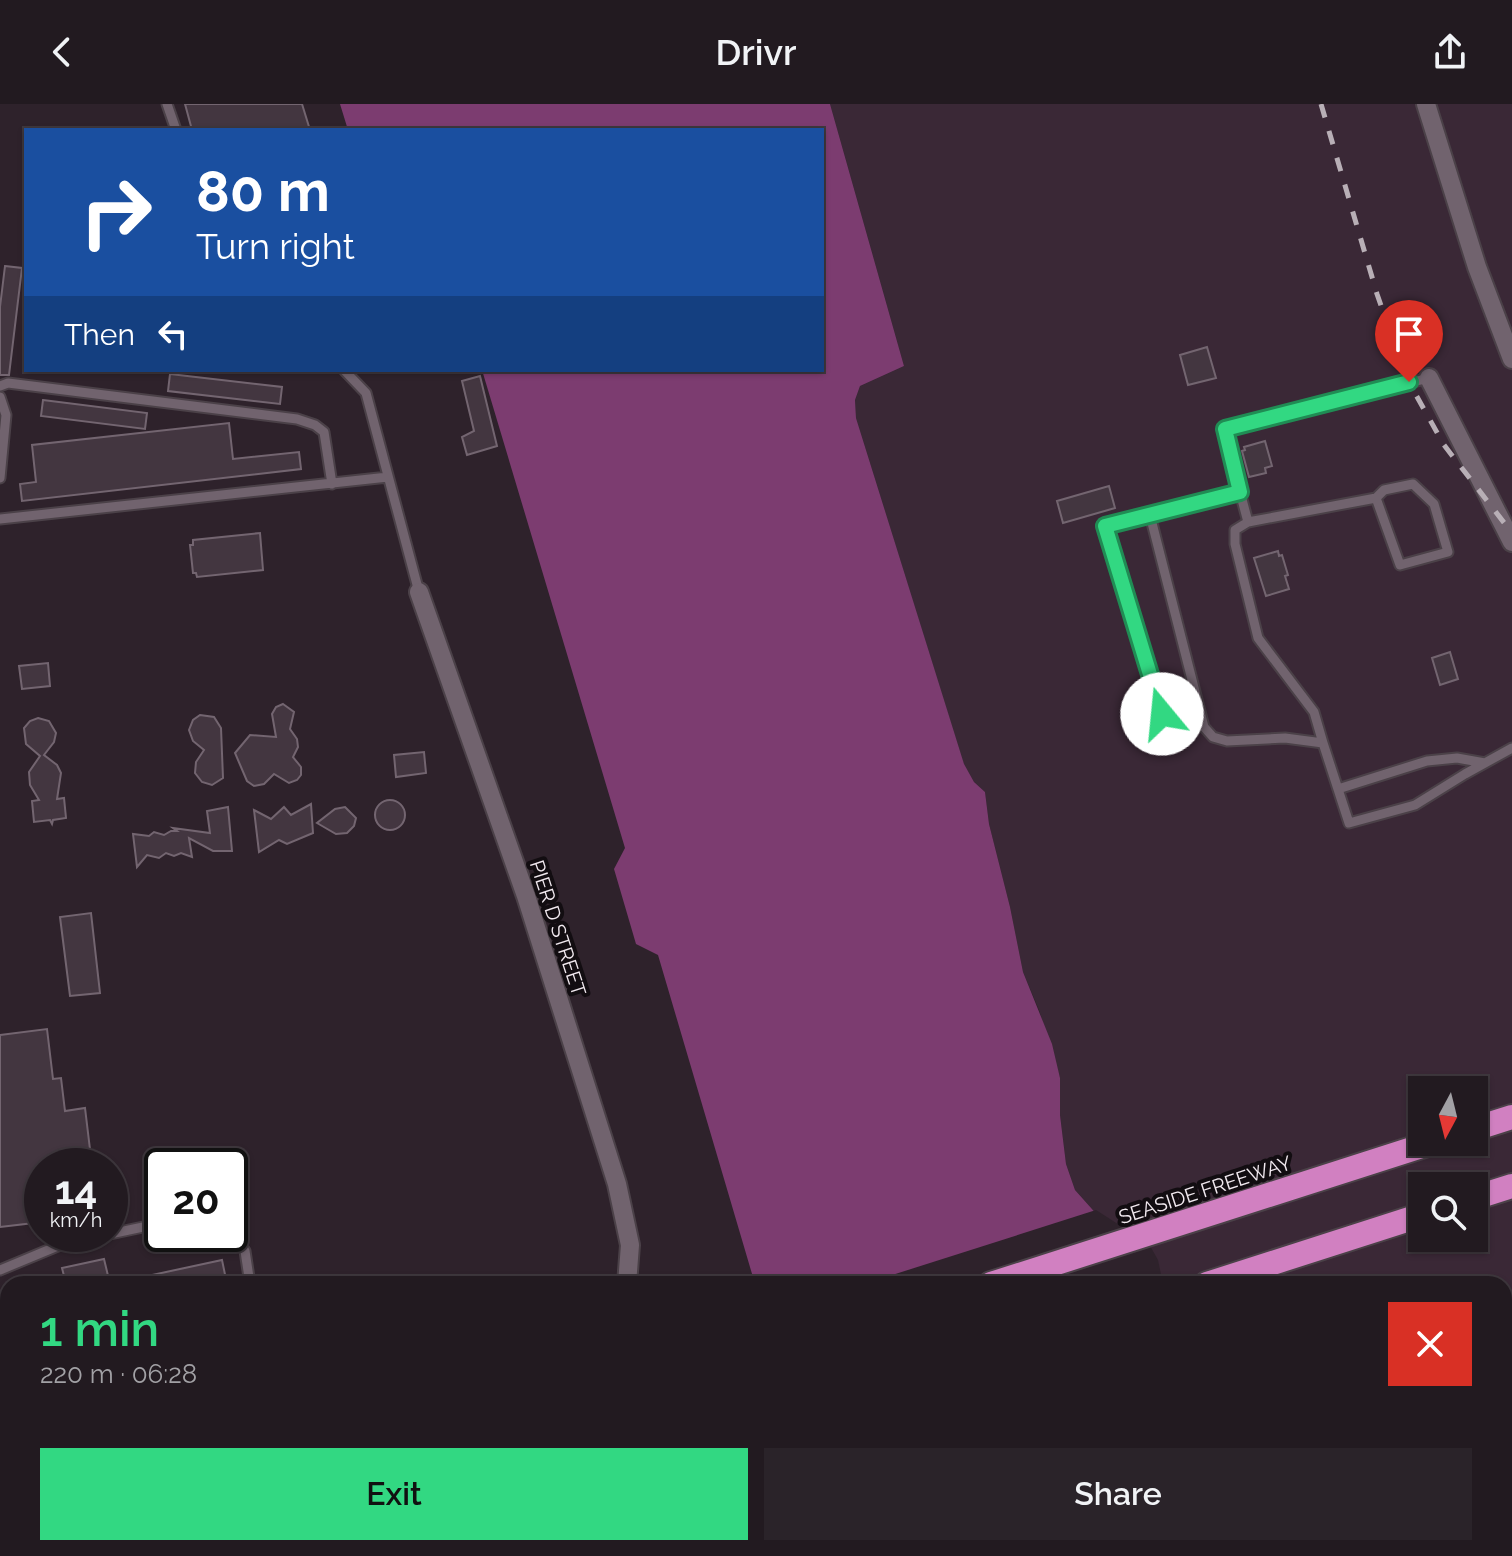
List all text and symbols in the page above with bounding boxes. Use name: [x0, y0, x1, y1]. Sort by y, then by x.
icon: back: [40, 30, 84, 74]
icon: share: [1428, 30, 1472, 74]
text: Drivr: [716, 31, 796, 73]
text: 80 m: [196, 158, 330, 224]
icon: right: [64, 160, 168, 264]
text: Turn right: [196, 225, 355, 267]
pin: [1375, 300, 1443, 382]
icon: left: [151, 312, 195, 356]
icon: arrive: [1387, 312, 1431, 356]
text: Then: [64, 317, 135, 352]
position arrow: [1120, 672, 1204, 756]
street label: PIER D STREET: [525, 857, 591, 999]
north arrow: [1408, 1076, 1488, 1156]
map controls: [1408, 1076, 1488, 1252]
speed limit sign: 20: [144, 1148, 248, 1252]
street label: SEASIDE FREEWAY: [1116, 1151, 1294, 1229]
text: 14: [55, 1166, 97, 1213]
button: search: [1408, 1172, 1488, 1252]
text: km/h: [50, 1208, 102, 1232]
text: 1 min: [40, 1301, 159, 1357]
button: close: [1388, 1302, 1472, 1386]
text: 220 m · 06:28: [40, 1359, 197, 1389]
button: Exit: [40, 1448, 748, 1540]
button: Share: [764, 1448, 1472, 1540]

